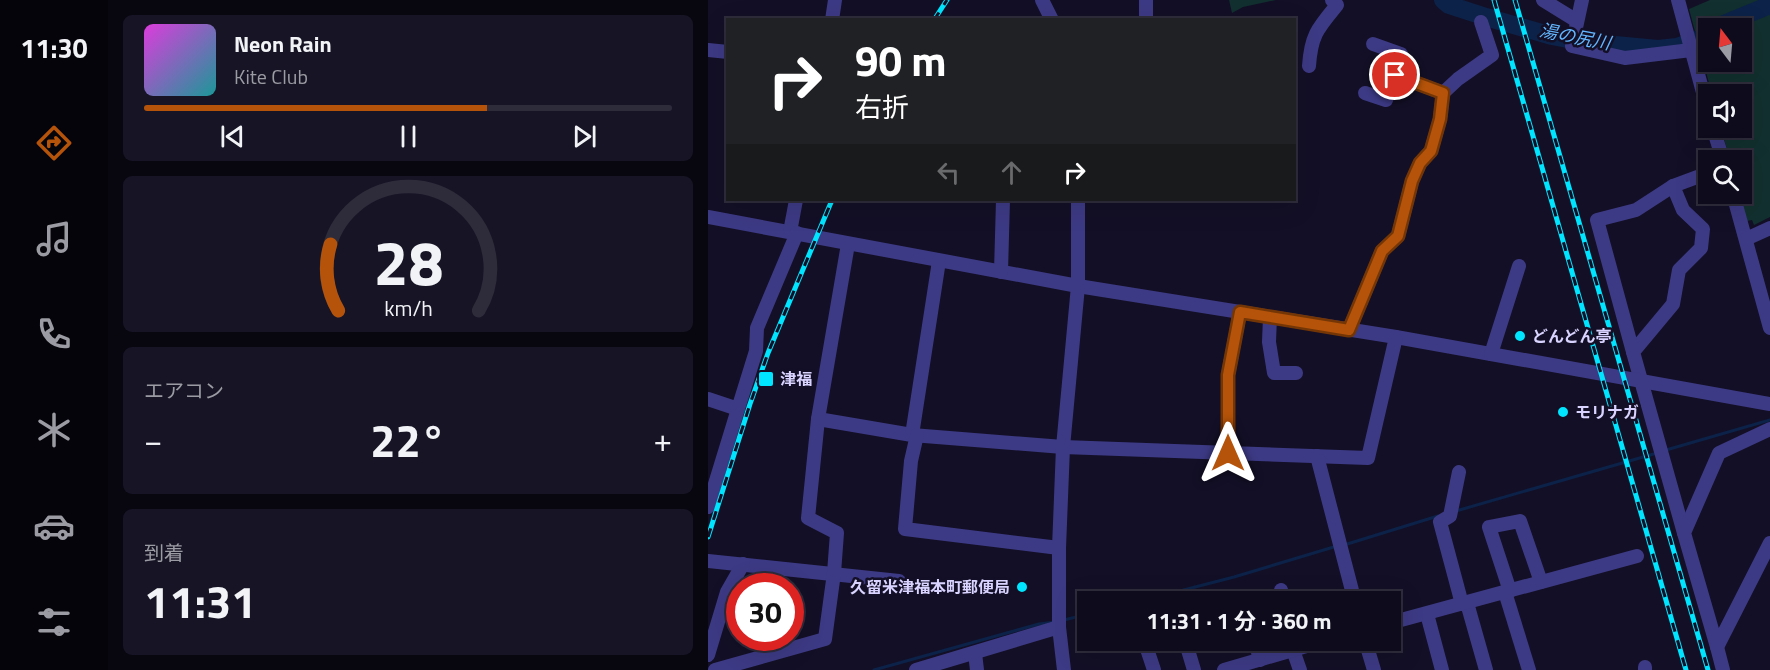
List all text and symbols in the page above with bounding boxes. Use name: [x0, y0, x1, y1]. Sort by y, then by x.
water label: 湯の尻川: [1537, 16, 1615, 57]
north arrow: [1698, 18, 1752, 72]
map controls: [1698, 18, 1752, 204]
text: 11:30: [20, 27, 88, 68]
text: Neon Rain: [234, 27, 332, 61]
text: 90 m: [855, 28, 947, 92]
icon: right: [756, 42, 834, 120]
pin: [1369, 49, 1420, 100]
icon: arrive: [1378, 58, 1411, 91]
text: Kite Club: [234, 61, 308, 92]
button: sound: [1698, 84, 1752, 138]
text: 右折: [855, 86, 909, 127]
icon: previous: [216, 120, 249, 153]
icon: pause: [392, 120, 425, 153]
icon: next: [568, 120, 601, 153]
icon: directions: [33, 122, 75, 164]
button: search: [1698, 150, 1752, 204]
icon: left: [932, 156, 965, 189]
icon: ahead: [995, 156, 1028, 189]
icon: right: [1058, 156, 1091, 189]
text: 28: [373, 215, 443, 310]
icon: music: [33, 218, 75, 260]
text: km/h: [384, 293, 432, 325]
icon: phone: [33, 313, 75, 355]
place label: どんどん亭: [1532, 324, 1612, 348]
marker: どんどん亭: [1513, 329, 1527, 343]
place label: 津福: [780, 367, 812, 391]
marker: 津福: [757, 370, 775, 388]
text: エアコン: [144, 375, 224, 406]
place label: モリナガ: [1575, 400, 1639, 424]
marker: モリナガ: [1556, 405, 1570, 419]
text: 22°: [370, 406, 446, 474]
icon: climate: [33, 409, 75, 451]
text: −: [144, 415, 162, 465]
text: +: [654, 415, 672, 465]
position arrow: [1196, 421, 1260, 485]
icon: car: [33, 505, 75, 547]
text: 到着: [144, 537, 184, 568]
text: 11:31: [144, 567, 256, 635]
speed limit sign: 30: [726, 573, 804, 651]
place label: 久留米津福本町郵便局: [850, 575, 1010, 599]
marker: 久留米津福本町郵便局: [1015, 580, 1029, 594]
icon: filters: [33, 601, 75, 643]
text: 11:31 · 1 分 · 360 m: [1147, 604, 1331, 638]

